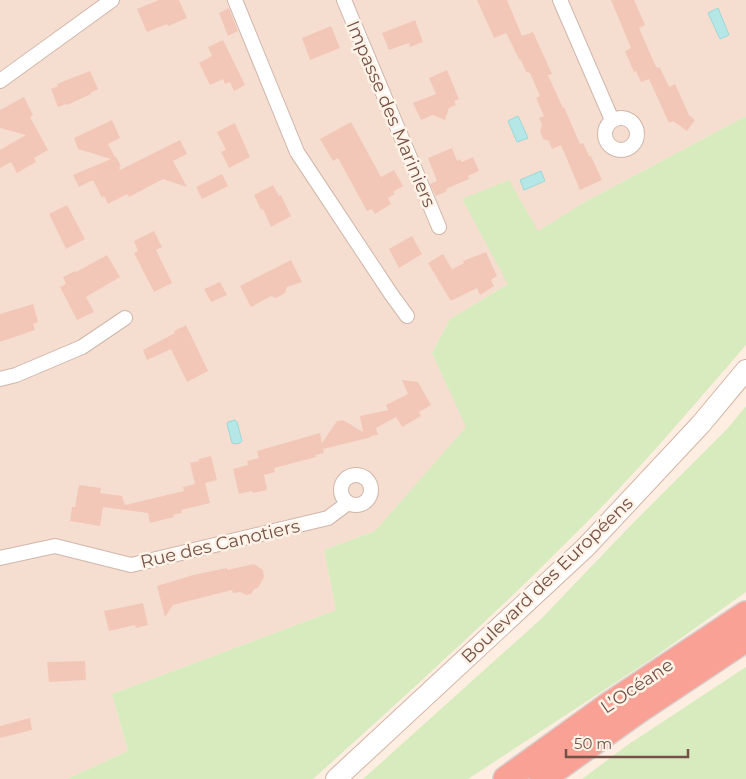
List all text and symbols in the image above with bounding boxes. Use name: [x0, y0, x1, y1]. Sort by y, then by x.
street label: Impasse des Mariniers: [342, 17, 440, 211]
street label: Boulevard des Européens: [457, 492, 638, 668]
street label: Rue des Canotiers: [138, 515, 302, 573]
street label: L’Océane: [596, 654, 678, 718]
scale bar: [566, 726, 688, 758]
text: 50 m: [574, 734, 612, 753]

